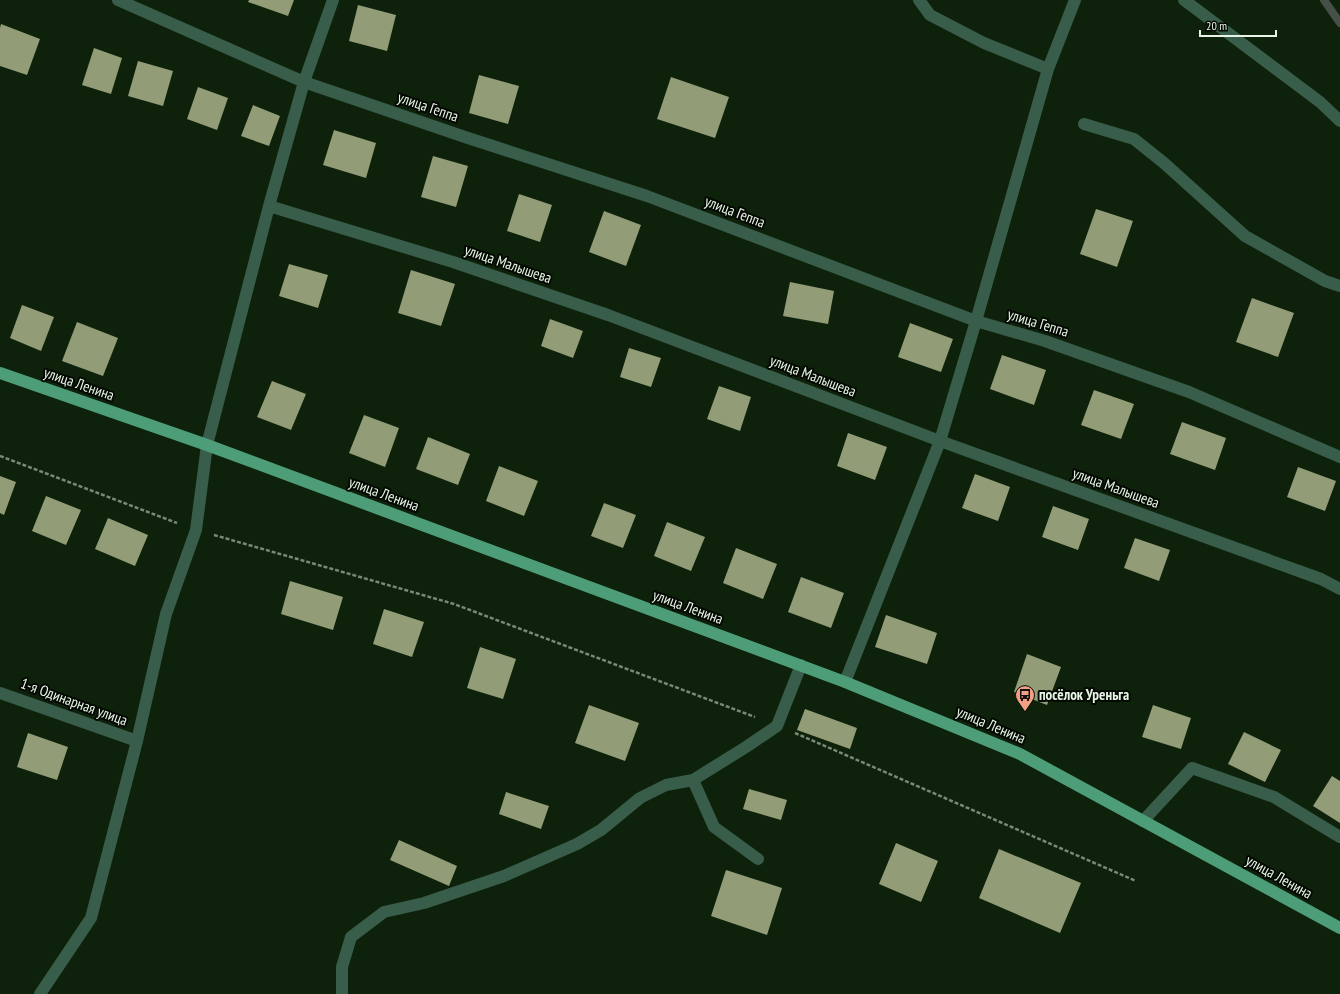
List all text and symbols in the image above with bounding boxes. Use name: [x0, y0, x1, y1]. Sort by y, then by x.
scale bar: [1200, 12, 1276, 38]
text: 20 m: [1206, 18, 1227, 33]
street label: улица Геппа: [395, 87, 461, 126]
street label: улица Геппа: [702, 191, 768, 232]
street label: улица Малышева: [462, 240, 554, 287]
street label: улица Геппа: [1005, 304, 1071, 341]
street label: улица Малышева: [767, 350, 859, 401]
street label: улица Ленина: [41, 363, 117, 404]
street label: улица Малышева: [1070, 463, 1162, 512]
street label: улица Ленина: [346, 472, 422, 515]
street label: улица Ленина: [650, 585, 726, 628]
street label: 1-я Одинарная улица: [18, 673, 130, 730]
bus stop icon: посёлок Уреньга: [1014, 684, 1036, 712]
place label: посёлок Уреньга: [1039, 685, 1129, 704]
street label: улица Ленина: [954, 701, 1029, 748]
street label: улица Ленина: [1243, 850, 1316, 903]

